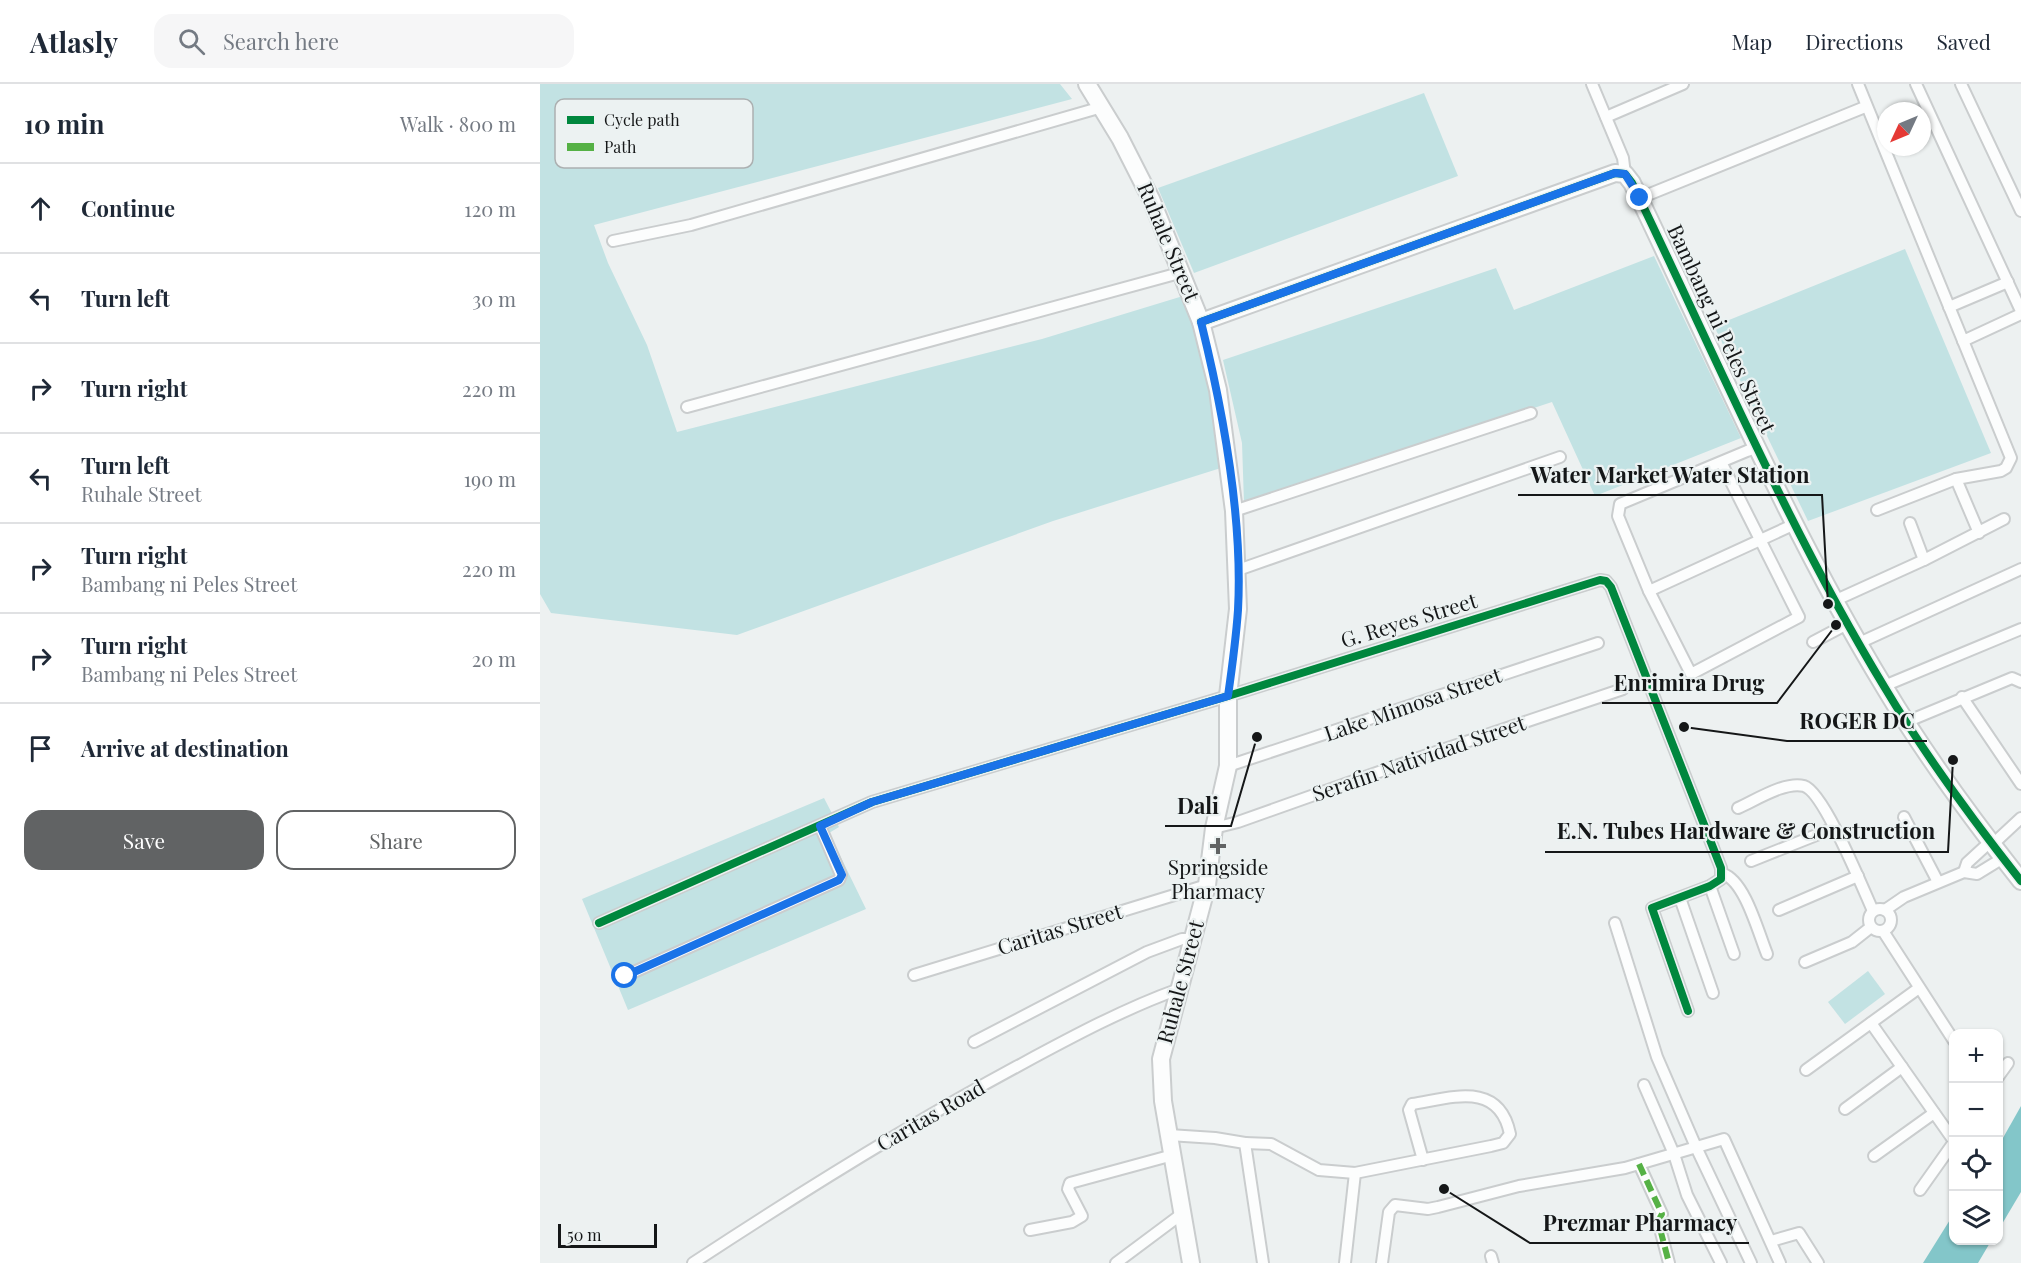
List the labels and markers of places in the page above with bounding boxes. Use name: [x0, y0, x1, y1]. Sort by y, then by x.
callout: Water Market Water Station: [1518, 455, 1822, 495]
callout: Enrimira Drug: [1602, 663, 1777, 703]
callout: ROGER DC: [1787, 701, 1927, 741]
callout: Dali: [1165, 786, 1231, 826]
callout: E.N. Tubes Hardware & Construction: [1545, 812, 1948, 852]
marker: Springside Pharmacy: [1211, 839, 1225, 853]
place label: Springside Pharmacy: [1168, 852, 1268, 904]
callout: Prezmar Pharmacy: [1530, 1203, 1749, 1243]

